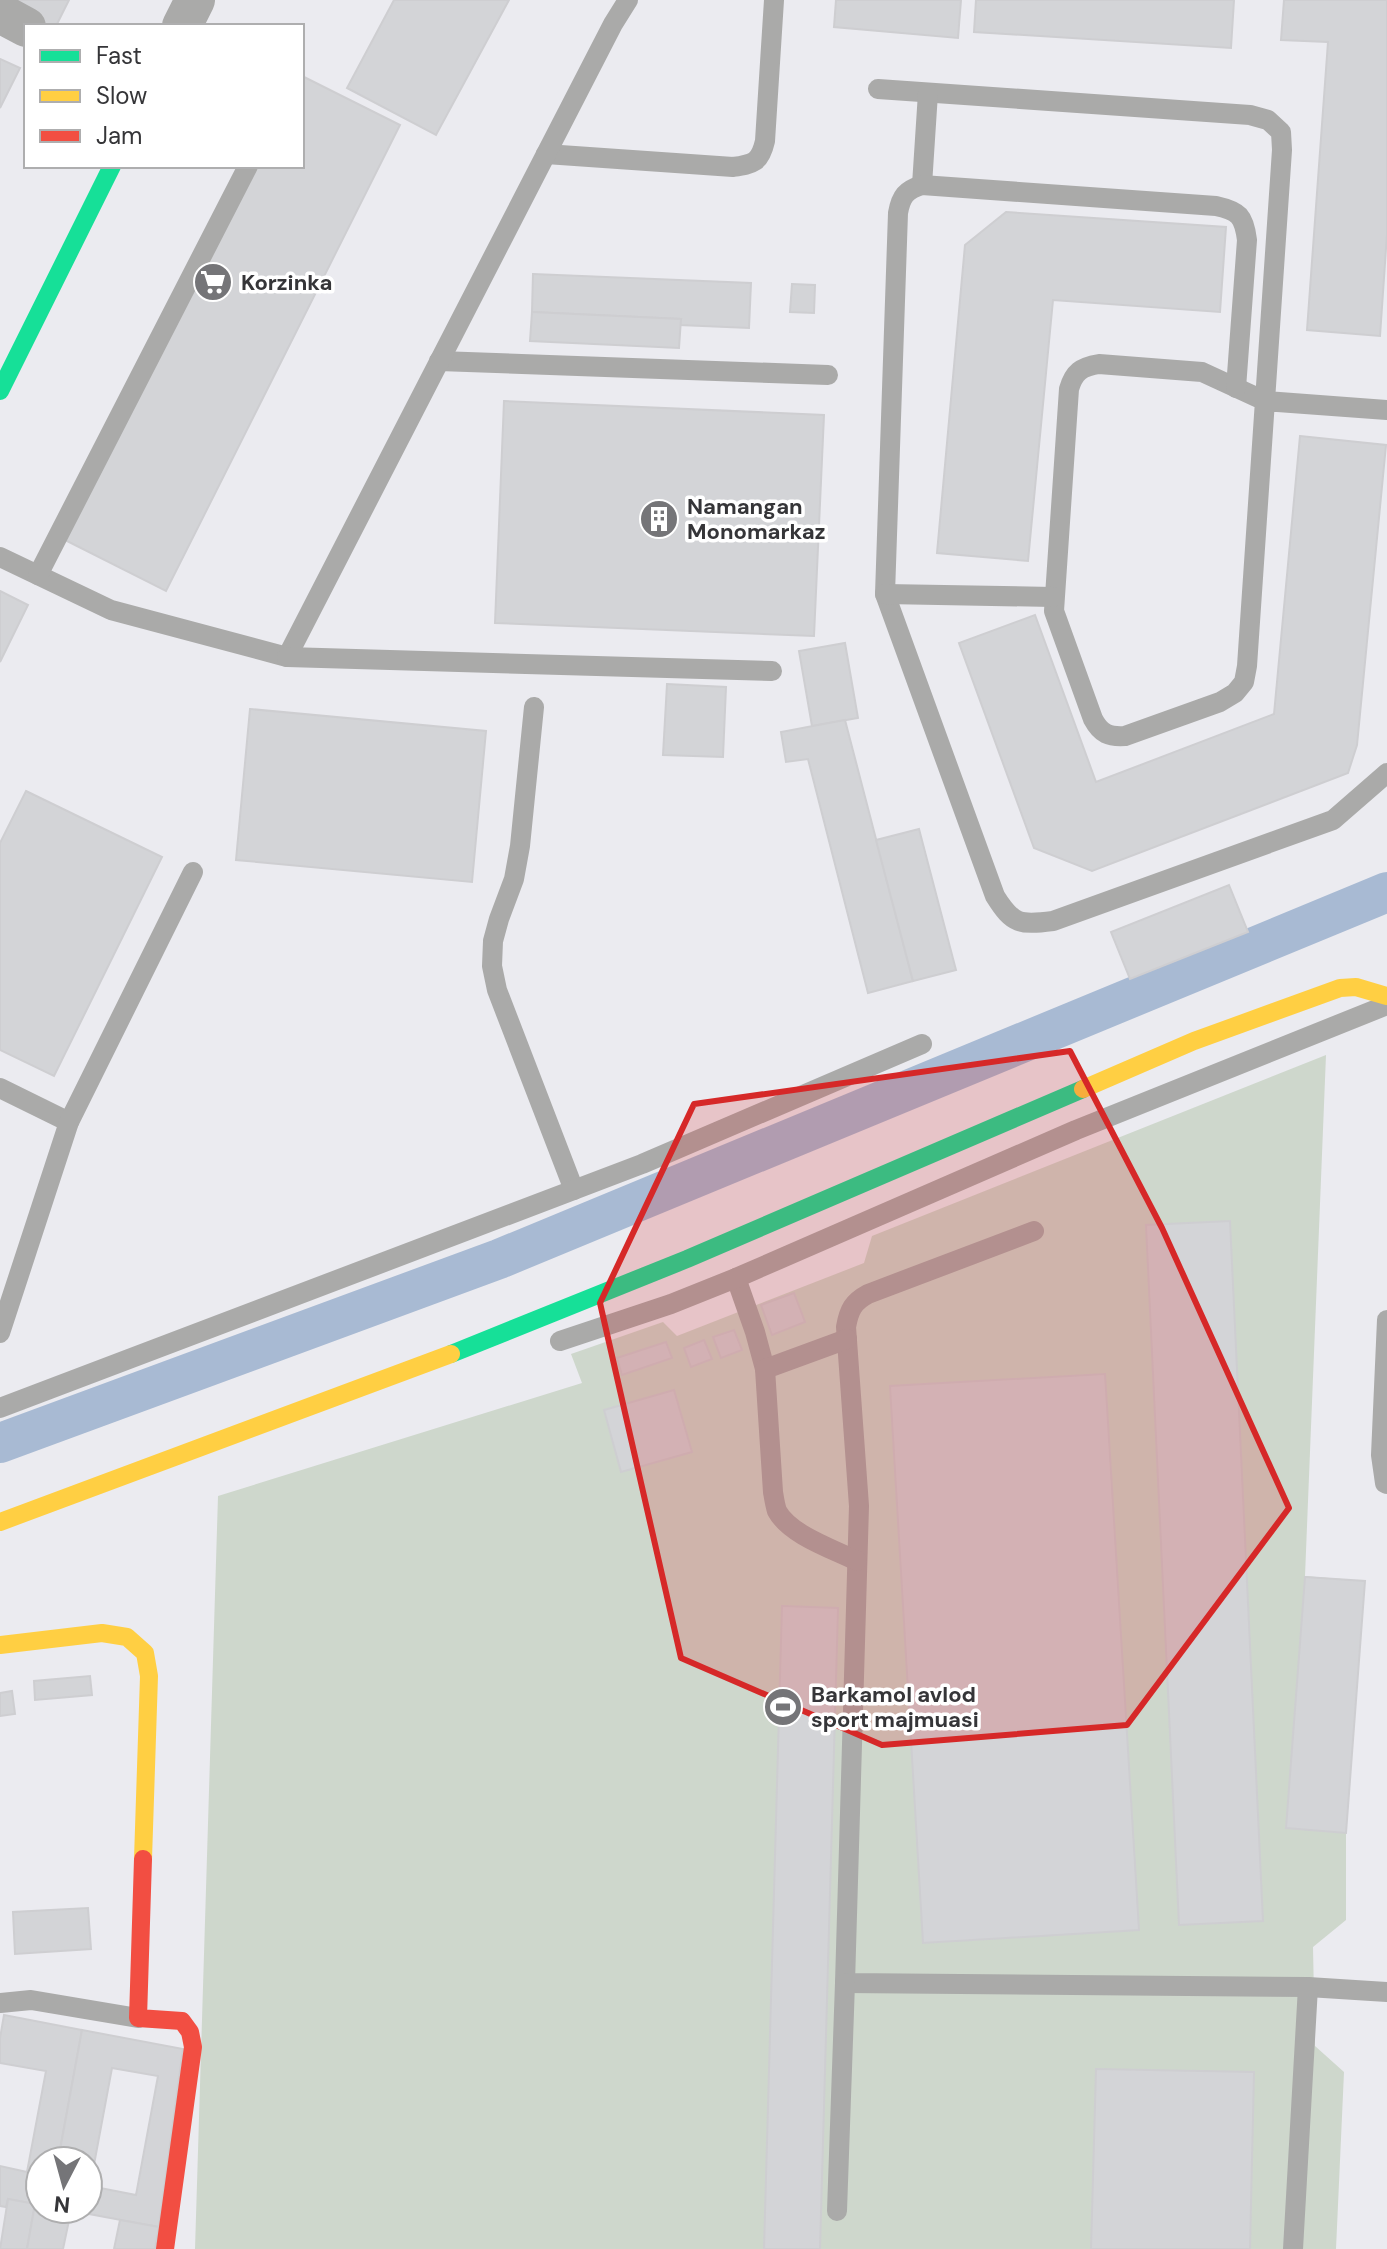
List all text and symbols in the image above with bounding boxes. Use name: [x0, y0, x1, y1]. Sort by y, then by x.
legend: [24, 24, 304, 168]
text: Fast: [96, 40, 142, 71]
text: Slow: [96, 80, 147, 111]
text: Jam: [96, 120, 142, 151]
supermarket icon: Korzinka: [192, 261, 234, 303]
place label: Korzinka: [241, 268, 332, 297]
place label: Namangan Monomarkaz: [687, 492, 825, 546]
building icon: Namangan Monomarkaz: [638, 498, 680, 540]
place label: Barkamol avlod sport majmuasi: [811, 1680, 979, 1734]
sports icon: Barkamol avlod sport majmuasi: [762, 1686, 804, 1728]
north arrow: [24, 2145, 104, 2225]
text: N: [52, 2189, 71, 2220]

